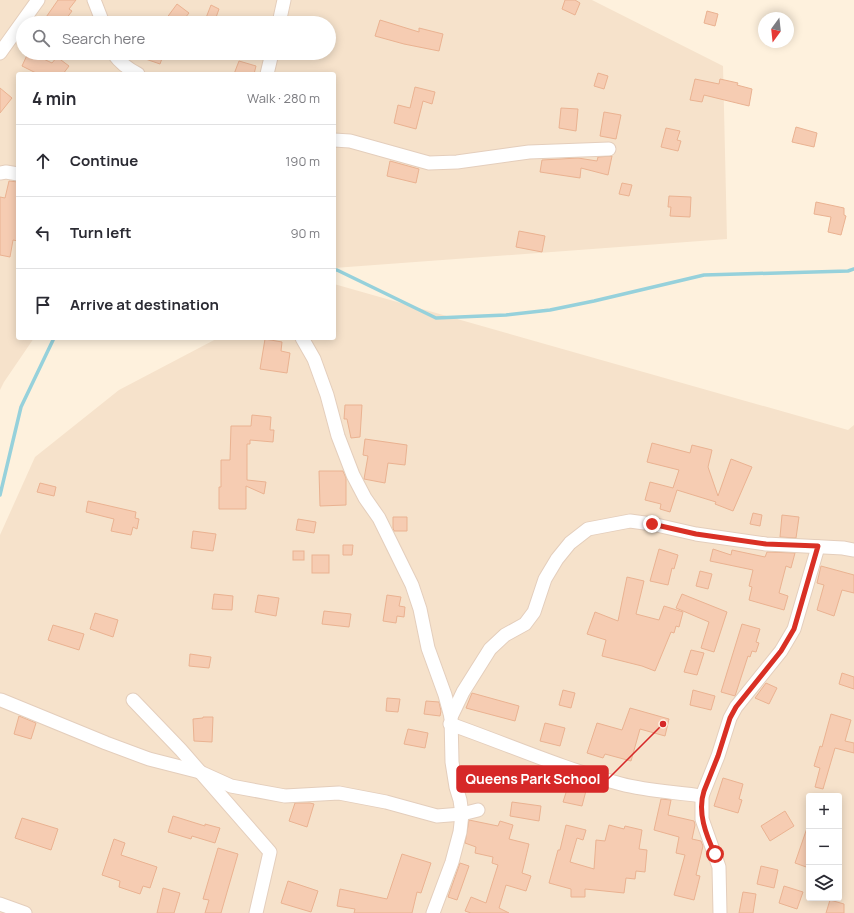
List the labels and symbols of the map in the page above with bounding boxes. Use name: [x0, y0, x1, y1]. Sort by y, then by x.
north arrow: [758, 12, 794, 48]
route end: [643, 515, 661, 533]
callout: Queens Park School: [457, 766, 608, 792]
text: Queens Park School: [465, 769, 601, 788]
route start: [706, 845, 724, 863]

